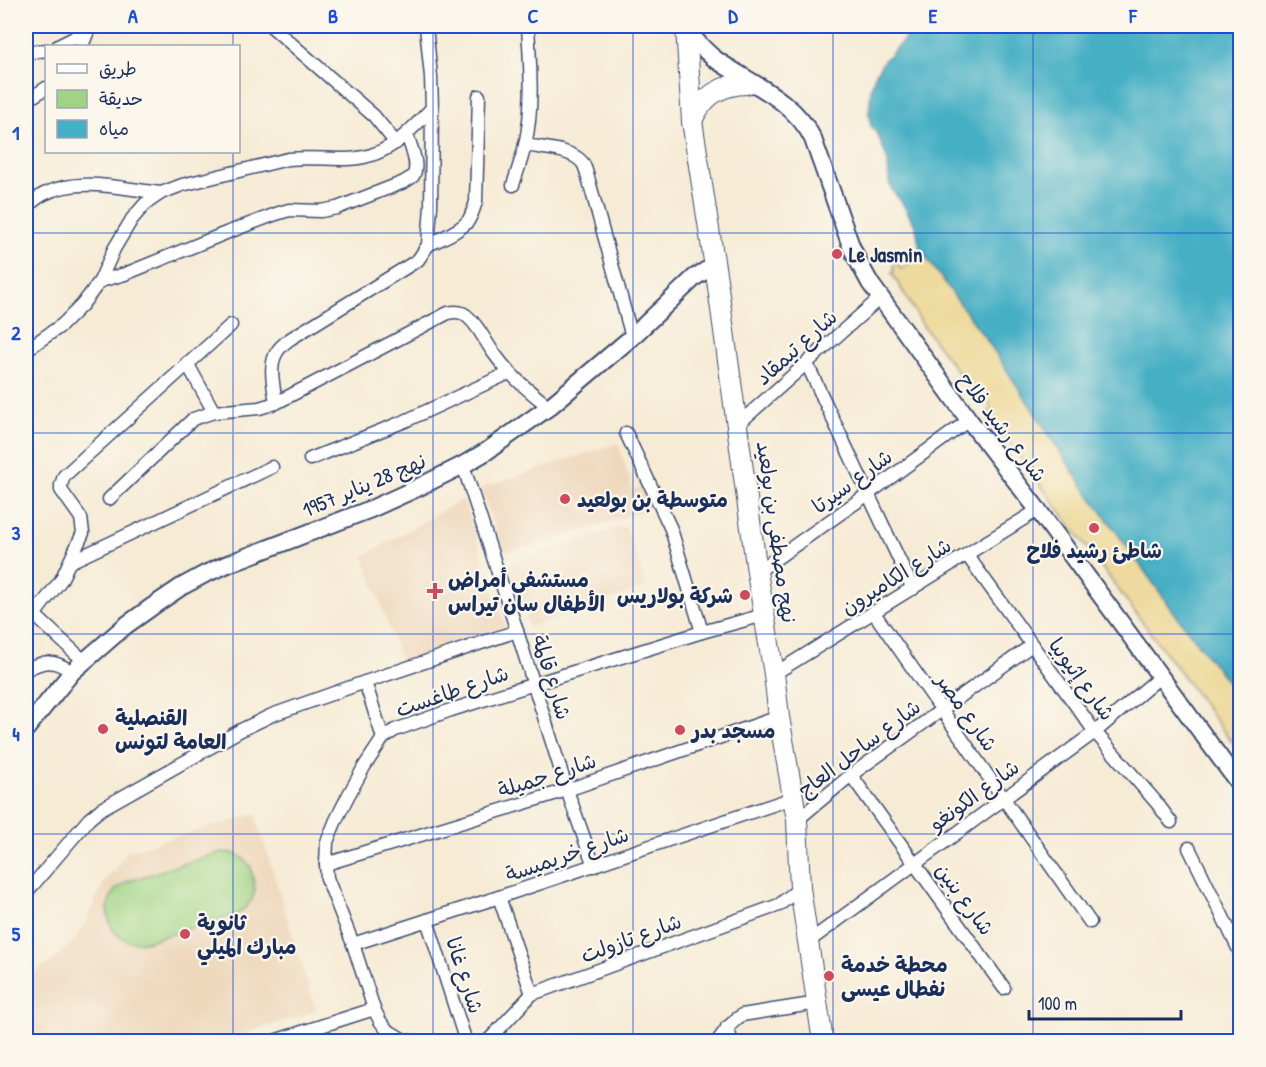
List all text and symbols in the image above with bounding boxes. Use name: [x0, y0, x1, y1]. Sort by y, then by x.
text: A: [128, 2, 138, 29]
text: B: [328, 2, 338, 29]
text: C: [528, 2, 539, 29]
text: D: [728, 2, 738, 29]
text: E: [929, 2, 938, 29]
text: F: [1128, 2, 1138, 29]
legend: [45, 45, 240, 153]
text: طريق: [99, 56, 137, 81]
text: حديقة: [99, 86, 143, 111]
text: مياه: [99, 116, 129, 141]
text: 1: [12, 119, 20, 146]
place label: Le Jasmin: [849, 240, 923, 269]
marker: Le Jasmin: [830, 247, 844, 261]
street label: شارع تيمقاد: [749, 303, 844, 392]
text: 2: [11, 319, 21, 346]
street label: شارع رشيد فلاح: [951, 366, 1054, 489]
street label: نهج مصطفى بن بولعيد: [750, 439, 804, 625]
street label: شارع سيرتا: [806, 442, 899, 521]
street label: نهج 28 يناير 1957: [298, 446, 430, 524]
place label: متوسطة بن بولعيد: [577, 485, 728, 514]
marker: متوسطة بن بولعيد: [558, 492, 572, 506]
text: 3: [12, 519, 21, 546]
marker: شاطئ رشيد فلاح: [1087, 521, 1101, 535]
street label: شارع الكاميرون: [835, 530, 957, 622]
place label: شاطئ رشيد فلاح: [1026, 536, 1162, 565]
place label: مستشفى أمراض الأطفال سان تيراس: [448, 565, 605, 618]
place label: شركة بولاريس: [617, 581, 733, 610]
marker: مستشفى أمراض الأطفال سان تيراس: [426, 582, 444, 600]
marker: شركة بولاريس: [738, 588, 752, 602]
street label: شارع قالمة: [524, 631, 579, 723]
street label: شارع إثيوبيا: [1041, 632, 1122, 727]
street label: شارع طاغست: [392, 658, 513, 725]
street label: شارع مصر: [927, 665, 1005, 758]
street label: شارع ساحل العاج: [792, 692, 927, 805]
place label: القنصلية العامة لتونس: [115, 703, 226, 756]
place label: مسجد بدر: [690, 716, 775, 745]
text: 4: [12, 720, 20, 747]
marker: القنصلية العامة لتونس: [96, 722, 110, 736]
marker: مسجد بدر: [673, 723, 687, 737]
street label: شارع جميلة: [494, 745, 600, 805]
street label: شارع الكونغو: [922, 752, 1026, 839]
street label: شارع خريميسة: [501, 819, 633, 890]
street label: شارع بنين: [928, 857, 1001, 942]
street label: شارع تازولت: [576, 906, 686, 971]
place label: ثانوية مبارك الميلي: [197, 908, 297, 966]
text: 5: [12, 920, 21, 947]
marker: ثانوية مبارك الميلي: [178, 927, 192, 941]
street label: شارع غانا: [438, 933, 491, 1017]
place label: محطة خدمة نفطال عيسى: [841, 950, 948, 1003]
marker: محطة خدمة نفطال عيسى: [822, 969, 836, 983]
scale bar: [1029, 983, 1180, 1021]
text: 100 m: [1038, 991, 1077, 1016]

